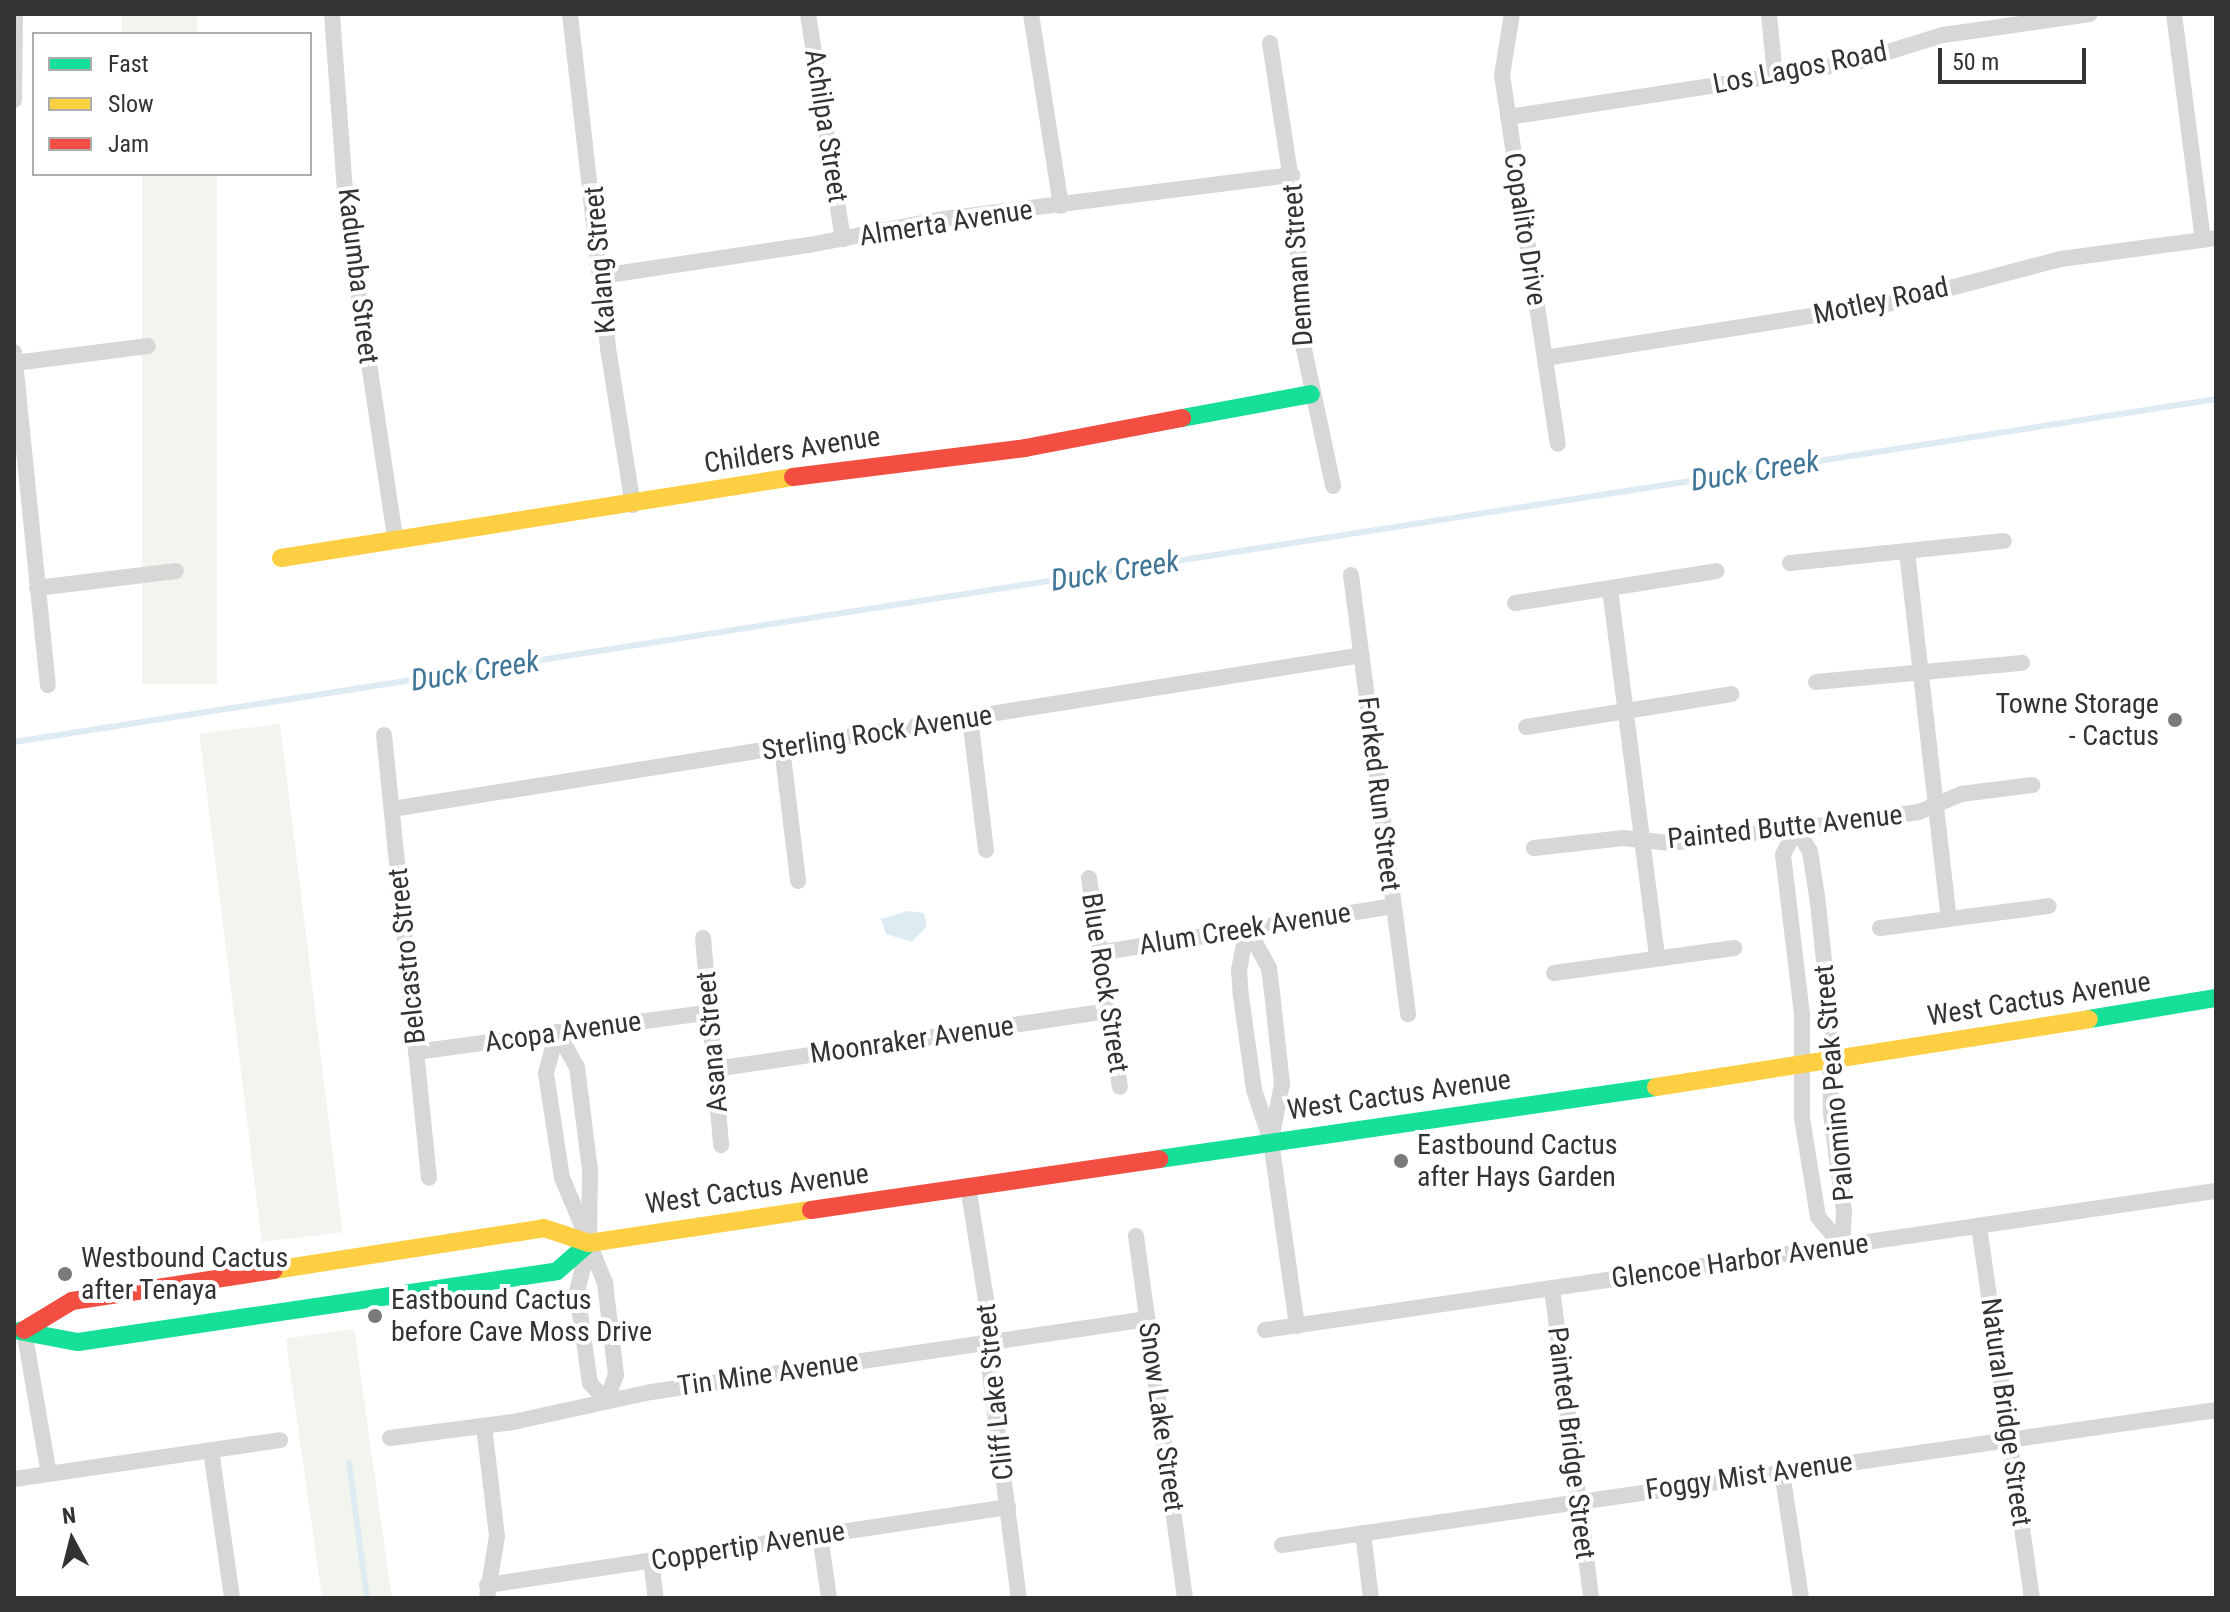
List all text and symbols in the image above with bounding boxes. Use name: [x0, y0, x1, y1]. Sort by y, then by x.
legend: [32, 32, 312, 176]
scale bar: [1942, 32, 2090, 82]
street label: Los Lagos Road: [1710, 35, 1890, 101]
street label: Achilpa Street: [797, 47, 855, 205]
text: 50 m: [1952, 48, 1999, 76]
text: Fast: [108, 50, 149, 78]
text: Slow: [108, 90, 154, 118]
text: Jam: [108, 130, 149, 158]
street label: Copalito Drive: [1496, 150, 1554, 308]
street label: Denman Street: [1276, 183, 1320, 347]
street label: Kalang Street: [577, 185, 623, 335]
street label: Kadumba Street: [331, 186, 385, 366]
street label: Almerta Avenue: [857, 193, 1035, 253]
street label: Motley Road: [1810, 270, 1952, 332]
street label: Childers Avenue: [702, 420, 882, 480]
water label: Duck Creek: [1688, 443, 1822, 499]
water label: Duck Creek: [1048, 543, 1182, 599]
water label: Duck Creek: [408, 643, 542, 699]
place label: Towne Storage - Cactus: [1995, 687, 2159, 753]
street label: Forked Run Street: [1350, 695, 1408, 893]
street label: Sterling Rock Avenue: [759, 698, 995, 768]
marker: Towne Storage - Cactus: [2166, 711, 2184, 729]
street label: Painted Butte Avenue: [1666, 798, 1904, 856]
street label: Belcastro Street: [381, 866, 433, 1046]
street label: Blue Rock Street: [1074, 891, 1136, 1075]
street label: Alum Creek Avenue: [1137, 896, 1353, 962]
street label: Palomino Peak Street: [1807, 963, 1861, 1203]
street label: West Cactus Avenue: [1925, 965, 2153, 1033]
street label: Asana Street: [689, 970, 735, 1114]
street label: Acopa Avenue: [483, 1004, 643, 1060]
street label: Moonraker Avenue: [808, 1009, 1016, 1071]
street label: West Cactus Avenue: [1285, 1063, 1513, 1127]
place label: Eastbound Cactus after Hays Garden: [1417, 1128, 1617, 1194]
marker: Eastbound Cactus after Hays Garden: [1392, 1152, 1410, 1170]
street label: West Cactus Avenue: [643, 1157, 871, 1221]
street label: Glencoe Harbor Avenue: [1609, 1226, 1871, 1296]
place label: Westbound Cactus after Tenaya: [81, 1241, 288, 1307]
marker: Westbound Cactus after Tenaya: [56, 1265, 74, 1283]
place label: Eastbound Cactus before Cave Moss Drive: [391, 1283, 652, 1349]
street label: Natural Bridge Street: [1973, 1296, 2039, 1528]
street label: Cliff Lake Street: [969, 1302, 1021, 1482]
marker: Eastbound Cactus before Cave Moss Drive: [366, 1307, 384, 1325]
street label: Snow Lake Street: [1131, 1320, 1191, 1514]
street label: Painted Bridge Street: [1540, 1325, 1602, 1561]
street label: Tin Mine Avenue: [675, 1345, 861, 1403]
street label: Foggy Mist Avenue: [1643, 1445, 1855, 1507]
north arrow: [32, 1500, 112, 1580]
text: N: [61, 1502, 77, 1529]
street label: Coppertip Avenue: [649, 1514, 847, 1578]

